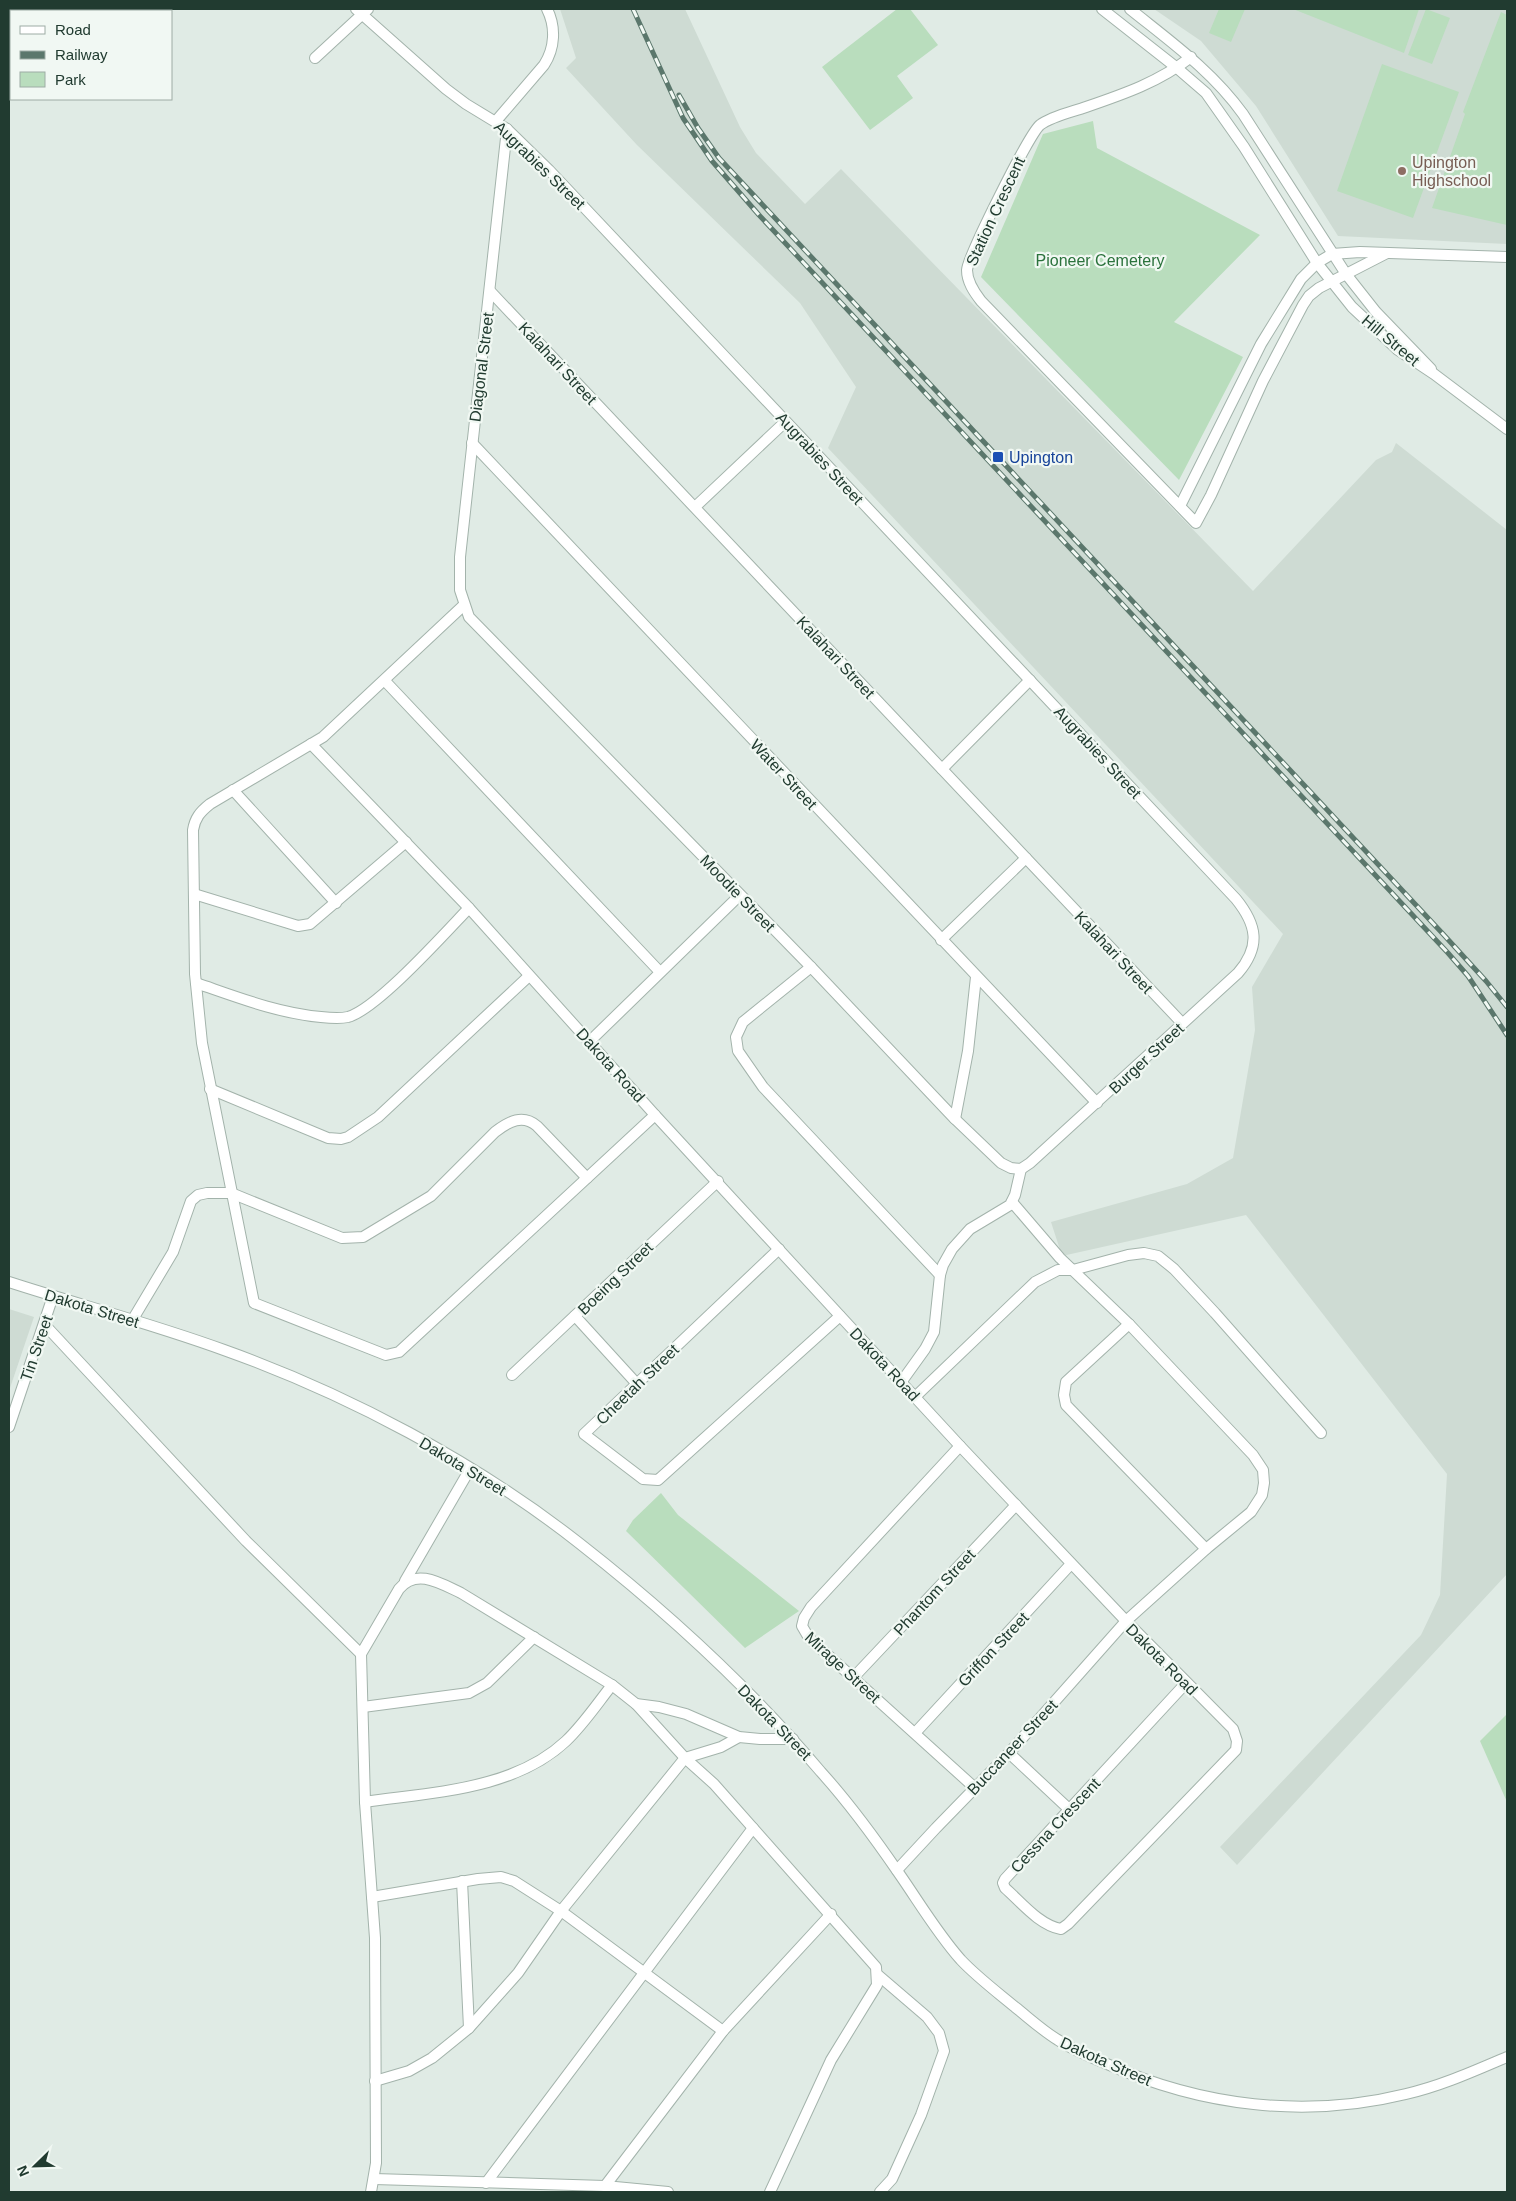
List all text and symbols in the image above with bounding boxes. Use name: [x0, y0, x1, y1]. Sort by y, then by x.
legend: [10, 10, 172, 100]
text: Road: [55, 21, 91, 38]
text: Railway: [55, 46, 108, 63]
text: Park: [55, 71, 86, 88]
street label: Augrabies Street: [491, 118, 589, 213]
street label: Station Crescent: [963, 154, 1028, 268]
place label: Upington Highschool: [1412, 154, 1491, 189]
marker: Upington Highschool: [1396, 165, 1408, 177]
park label: Pioneer Cemetery: [1036, 252, 1164, 269]
street label: Diagonal Street: [466, 311, 497, 423]
street label: Hill Street: [1359, 312, 1423, 370]
street label: Kalahari Street: [515, 319, 600, 408]
street label: Augrabies Street: [773, 409, 867, 508]
place label: Upington: [1009, 449, 1073, 466]
marker: Upington: [991, 450, 1005, 464]
street label: Kalahari Street: [793, 613, 878, 702]
street label: Augrabies Street: [1051, 703, 1145, 802]
street label: Water Street: [747, 736, 821, 813]
street label: Moodie Street: [697, 852, 779, 935]
street label: Kalahari Street: [1071, 908, 1156, 997]
street label: Burger Street: [1106, 1019, 1187, 1097]
street label: Dakota Road: [573, 1025, 648, 1106]
street label: Boeing Street: [575, 1238, 657, 1318]
street label: Dakota Street: [43, 1286, 142, 1331]
street label: Tin Street: [17, 1312, 56, 1383]
street label: Dakota Road: [847, 1324, 923, 1404]
street label: Cheetah Street: [593, 1340, 682, 1428]
street label: Dakota Street: [416, 1434, 510, 1499]
street label: Phantom Street: [890, 1545, 979, 1639]
street label: Griffon Street: [955, 1608, 1032, 1690]
street label: Dakota Road: [1123, 1620, 1201, 1698]
street label: Mirage Street: [802, 1628, 884, 1707]
street label: Dakota Street: [735, 1681, 815, 1764]
street label: Buccaneer Street: [964, 1696, 1061, 1798]
street label: Cessna Crescent: [1007, 1774, 1104, 1876]
street label: Dakota Street: [1058, 2034, 1154, 2089]
north arrow: [10, 2141, 60, 2191]
text: N: [14, 2163, 32, 2179]

